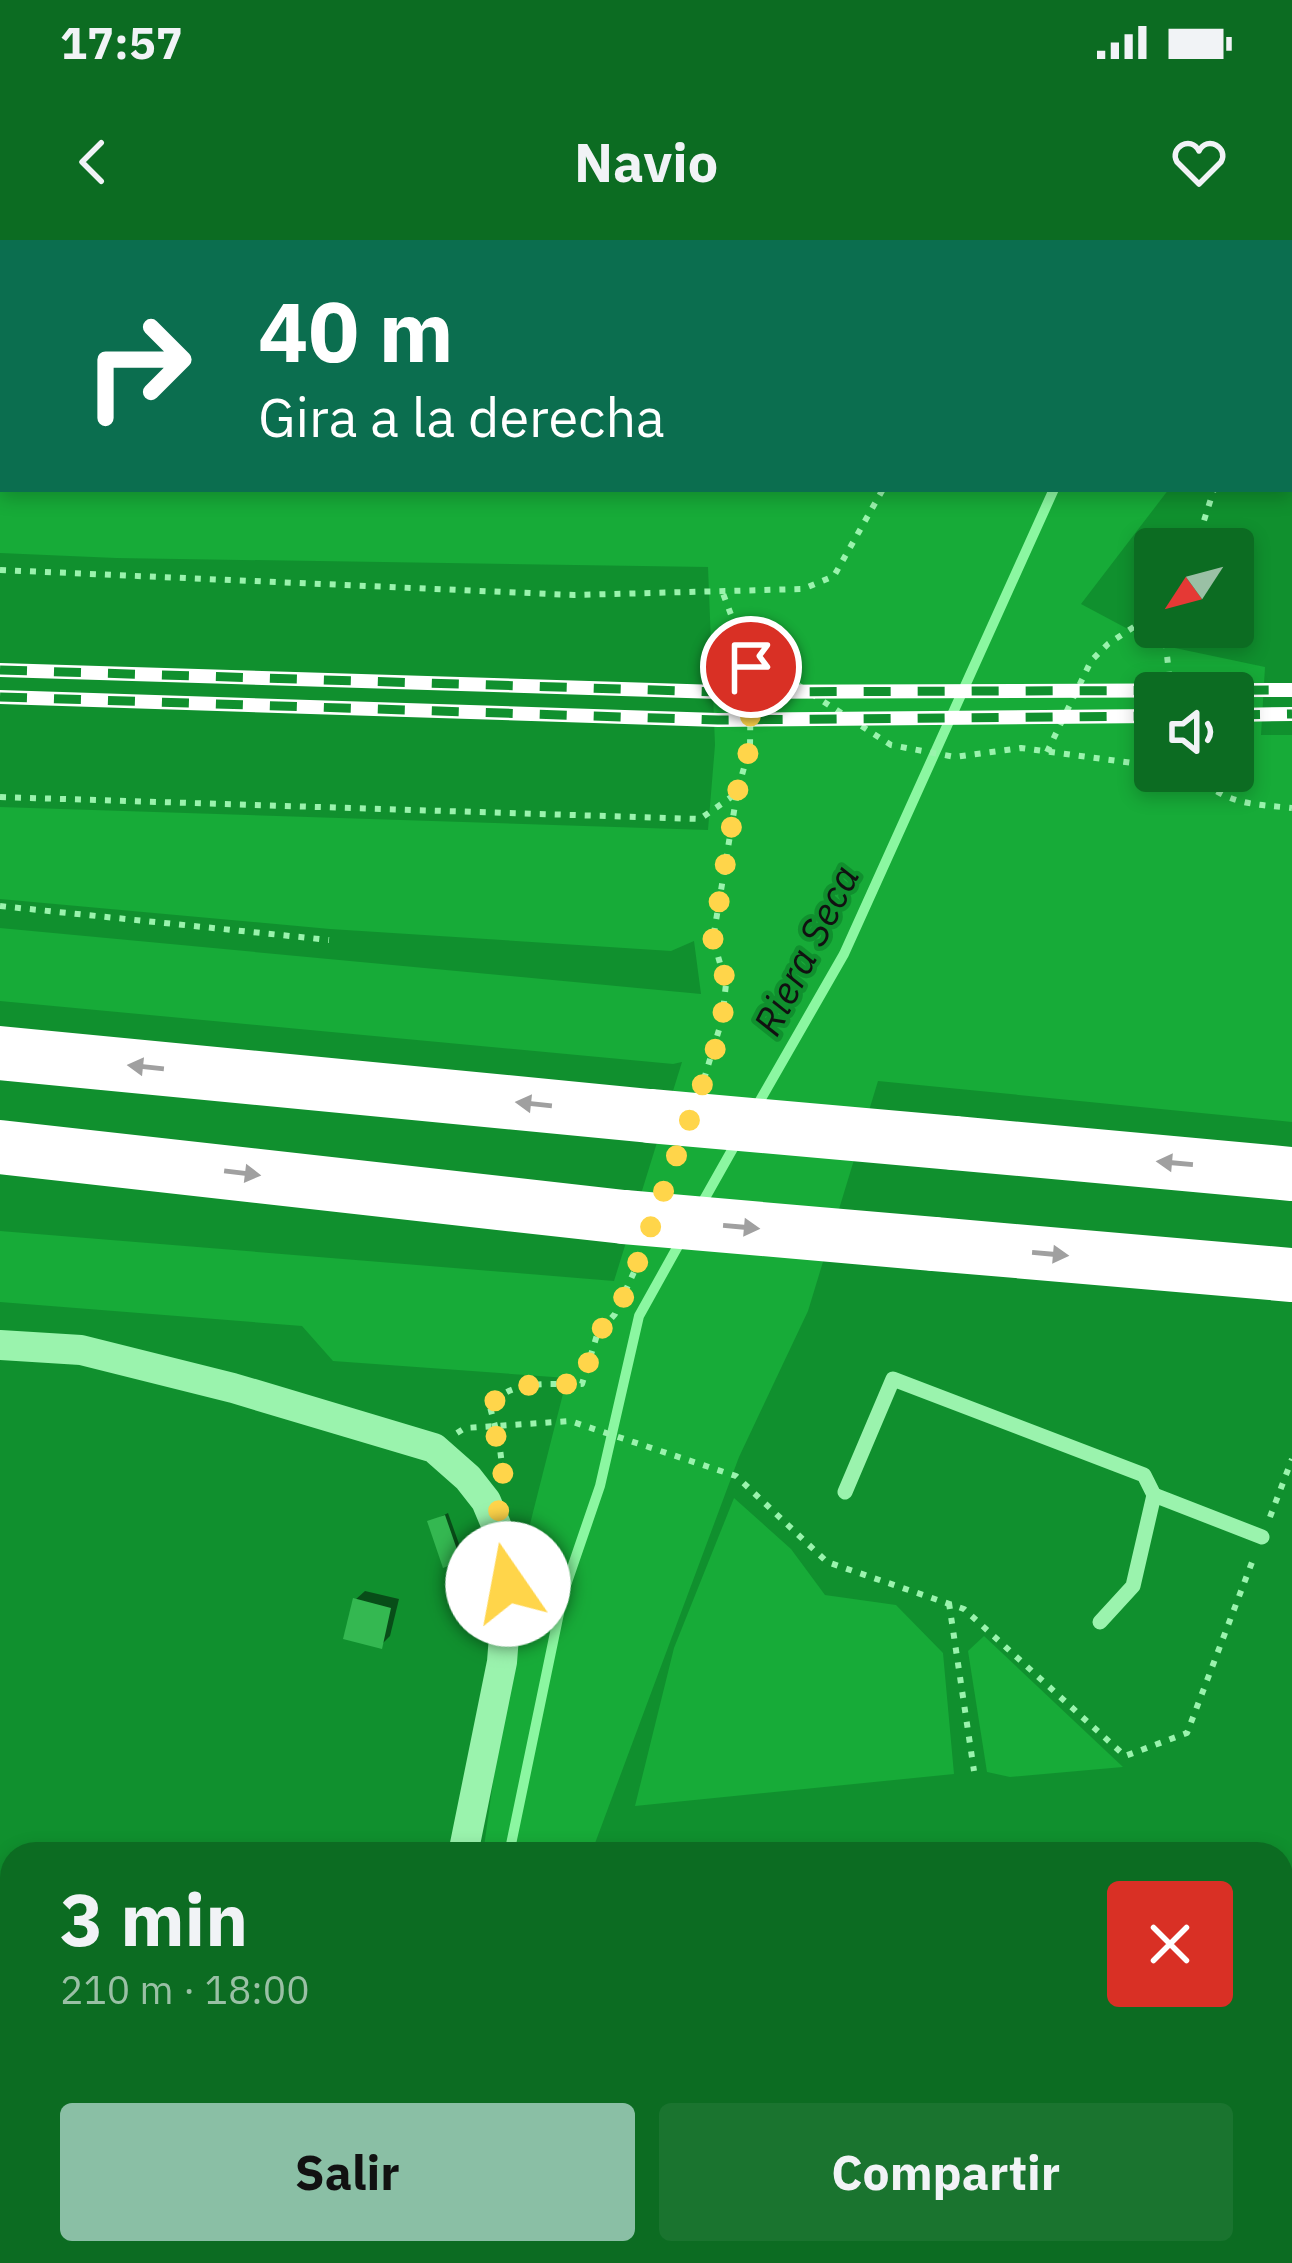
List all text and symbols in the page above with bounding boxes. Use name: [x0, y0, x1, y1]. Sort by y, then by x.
text: 17:57: [60, 13, 183, 71]
text: Navio: [574, 127, 718, 197]
icon: back: [60, 129, 126, 195]
icon: heart: [1166, 129, 1232, 195]
text: 40 m: [258, 276, 454, 385]
icon: right: [60, 288, 216, 444]
text: Gira a la derecha: [258, 382, 665, 452]
north arrow: [1134, 528, 1254, 648]
map controls: [1134, 528, 1254, 792]
pin: [700, 616, 802, 718]
icon: arrive: [718, 634, 784, 700]
button: sound: [1134, 672, 1254, 792]
water label: Riera Seca: [741, 856, 870, 1043]
one-way arrow: [127, 1057, 164, 1076]
one-way arrow: [515, 1094, 552, 1113]
one-way arrow: [1156, 1153, 1194, 1172]
one-way arrow: [223, 1163, 261, 1182]
one-way arrow: [723, 1218, 760, 1237]
one-way arrow: [1032, 1245, 1069, 1264]
position arrow: [445, 1521, 571, 1647]
text: 3 min: [60, 1872, 248, 1966]
button: close: [1107, 1881, 1233, 2007]
text: 210 m · 18:00: [60, 1964, 310, 2015]
button: Salir: [60, 2103, 635, 2241]
button: Compartir: [659, 2103, 1233, 2241]

